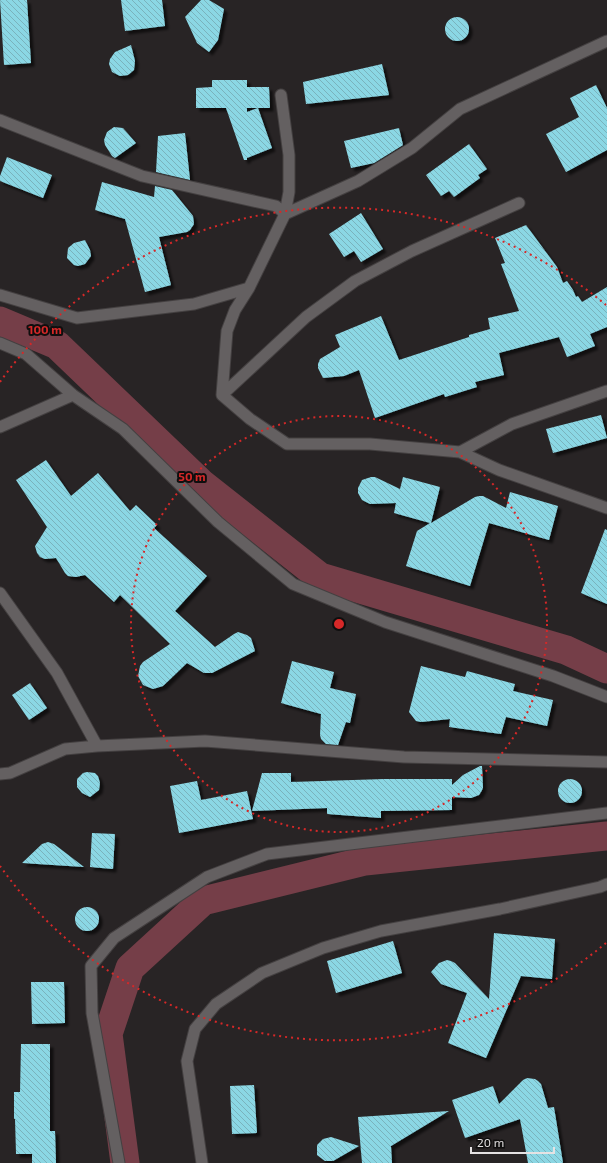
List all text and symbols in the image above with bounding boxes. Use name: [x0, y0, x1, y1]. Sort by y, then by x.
text: 100 m: [28, 322, 62, 336]
text: 50 m: [178, 469, 206, 483]
centre of rings: [332, 617, 346, 631]
scale bar: [471, 1129, 554, 1155]
text: 20 m: [477, 1135, 504, 1149]

